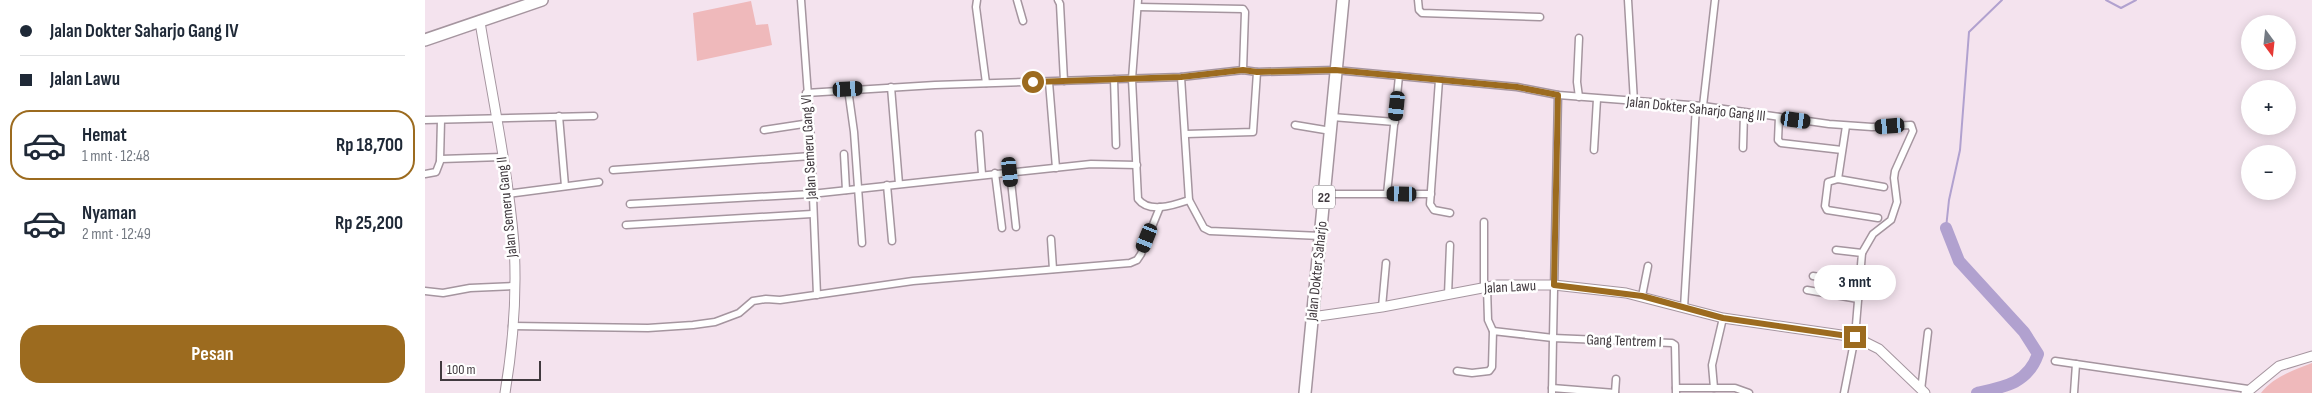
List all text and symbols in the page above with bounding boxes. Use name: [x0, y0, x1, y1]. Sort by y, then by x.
north arrow: [2241, 15, 2296, 70]
map controls: [2241, 15, 2296, 200]
text: Jalan Dokter Saharjo Gang IV: [50, 20, 239, 43]
text: Jalan Lawu: [50, 68, 120, 91]
route start: [1022, 71, 1044, 93]
button: +: [2241, 80, 2296, 135]
car: [832, 81, 863, 97]
car: [1387, 90, 1406, 122]
street label: Jalan Dokter Saharjo Gang III: [1624, 92, 1767, 126]
street label: Jalan Semeru Gang VI: [797, 94, 821, 201]
car: [1780, 110, 1811, 130]
car: [1874, 117, 1905, 135]
icon: car: [22, 123, 67, 168]
text: Hemat: [82, 124, 127, 147]
text: Rp 18,700: [336, 134, 403, 157]
button: −: [2241, 145, 2296, 200]
text: 1 mnt · 12:48: [82, 147, 150, 166]
street label: Jalan Semeru Gang II: [492, 156, 522, 259]
car: [1000, 156, 1019, 188]
road number: 22: [1313, 186, 1335, 208]
car: [1386, 186, 1417, 202]
icon: car: [22, 201, 67, 246]
text: Nyaman: [82, 202, 136, 225]
text: Rp 25,200: [335, 212, 403, 235]
street label: Jalan Dokter Saharjo: [1302, 220, 1332, 323]
car: [1134, 221, 1159, 255]
text: 2 mnt · 12:49: [82, 225, 151, 244]
callout: 3 mnt: [1814, 264, 1896, 300]
text: 3 mnt: [1839, 273, 1871, 292]
street label: Jalan Lawu: [1482, 276, 1537, 298]
button: Pesan: [20, 325, 405, 383]
route end: [1844, 326, 1866, 348]
street label: Gang Tentrem I: [1586, 330, 1662, 352]
scale bar: [440, 358, 541, 381]
text: 100 m: [447, 361, 476, 378]

